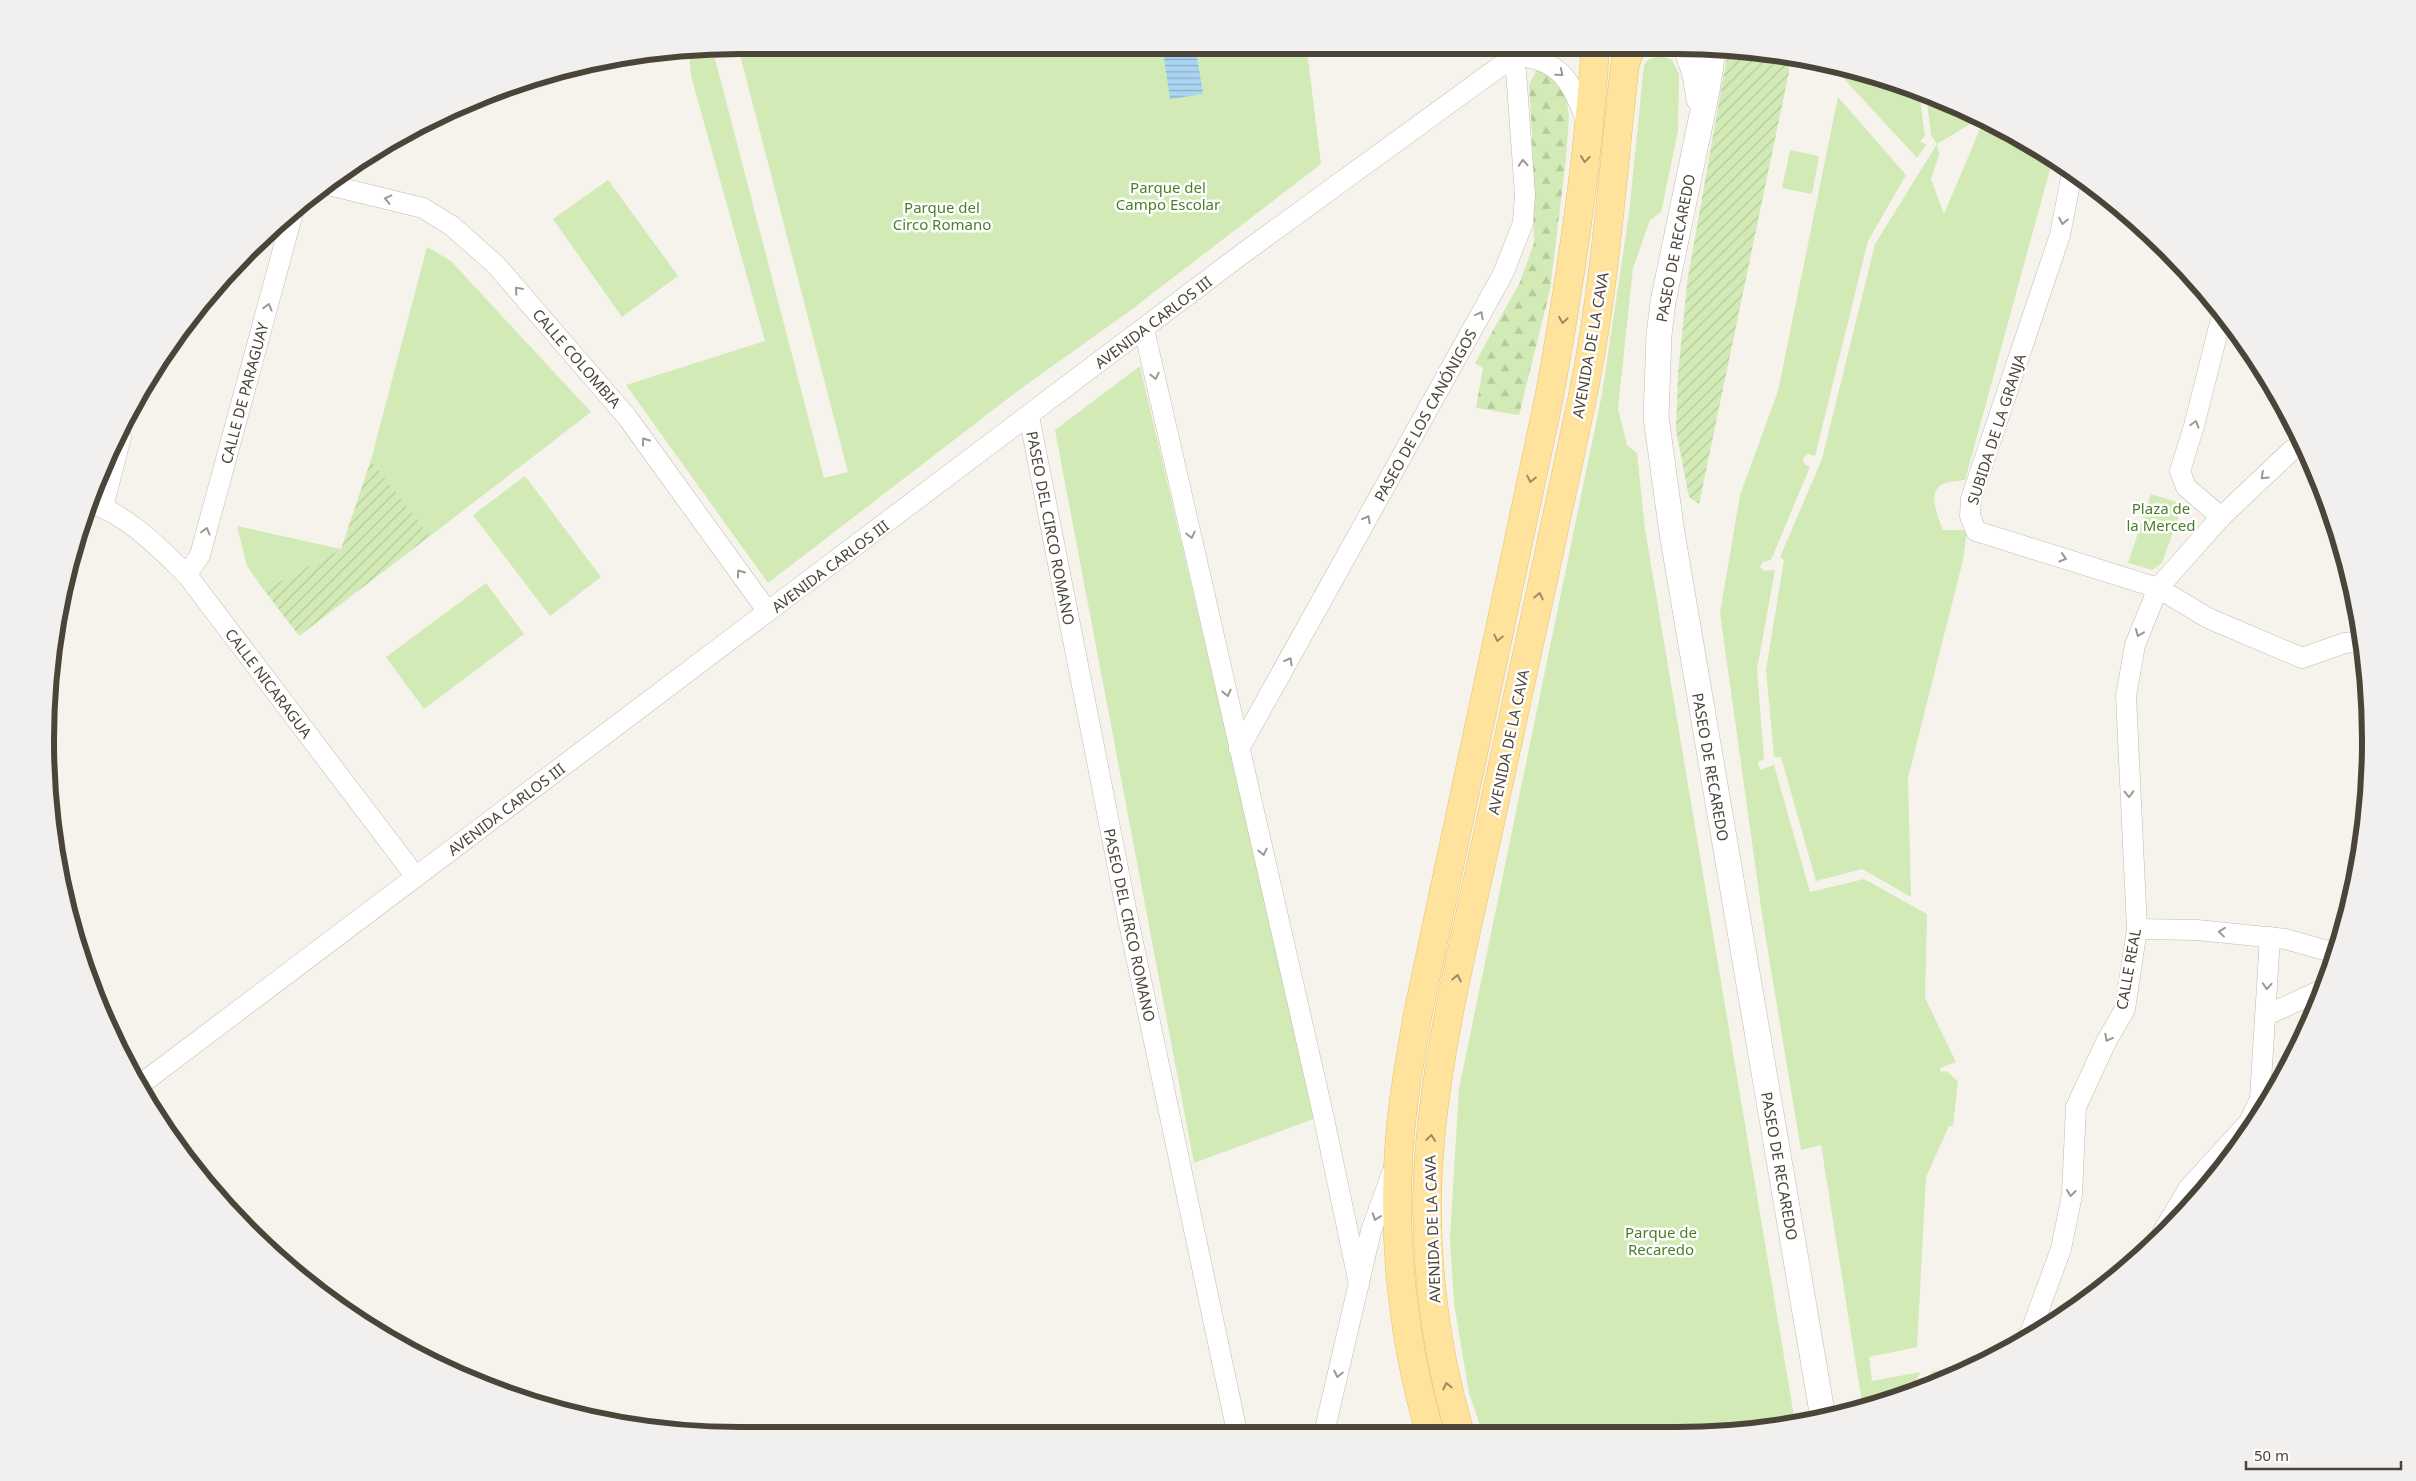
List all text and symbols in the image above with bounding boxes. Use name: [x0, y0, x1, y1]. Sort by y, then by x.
one-way arrow: [1554, 67, 1563, 76]
one-way arrow: [1580, 155, 1591, 163]
one-way arrow: [1517, 158, 1528, 166]
street label: PASEO DE RECAREDO: [1651, 172, 1699, 324]
park label: Parque del Campo Escolar: [1116, 177, 1220, 214]
one-way arrow: [383, 194, 392, 205]
park label: Parque del Circo Romano: [893, 197, 991, 234]
one-way arrow: [2058, 217, 2068, 226]
street label: AVENIDA DE LA CAVA: [1567, 270, 1613, 420]
street label: AVENIDA CARLOS III: [1090, 271, 1216, 373]
one-way arrow: [514, 286, 523, 295]
one-way arrow: [262, 303, 272, 311]
street label: CALLE COLOMBIA: [528, 304, 626, 412]
one-way arrow: [1474, 312, 1484, 321]
one-way arrow: [1558, 316, 1569, 324]
street label: CALLE DE PARAGUAY: [215, 320, 273, 466]
street label: PASEO DE LOS CANÓNIGOS: [1369, 325, 1481, 505]
street label: SUBIDA DE LA GRANJA: [1962, 351, 2030, 507]
one-way arrow: [1149, 372, 1160, 381]
one-way arrow: [2189, 421, 2199, 429]
street label: PASEO DEL CIRCO ROMANO: [1022, 429, 1080, 627]
one-way arrow: [642, 437, 651, 447]
one-way arrow: [2261, 470, 2270, 479]
one-way arrow: [1527, 475, 1537, 484]
park label: Plaza de la Merced: [2126, 498, 2196, 535]
street label: AVENIDA CARLOS III: [767, 515, 893, 617]
one-way arrow: [1361, 515, 1371, 524]
one-way arrow: [201, 527, 211, 536]
one-way arrow: [1185, 530, 1196, 539]
one-way arrow: [2058, 552, 2066, 562]
one-way arrow: [737, 569, 746, 578]
one-way arrow: [1533, 592, 1544, 601]
street label: CALLE NICARAGUA: [221, 624, 317, 742]
one-way arrow: [2135, 628, 2146, 637]
one-way arrow: [1493, 634, 1503, 643]
one-way arrow: [1282, 657, 1292, 666]
street label: AVENIDA DE LA CAVA: [1483, 667, 1533, 816]
one-way arrow: [1221, 689, 1232, 698]
street label: PASEO DE RECAREDO: [1688, 691, 1734, 843]
street label: AVENIDA CARLOS III: [443, 758, 569, 860]
one-way arrow: [2124, 790, 2135, 798]
street label: PASEO DEL CIRCO ROMANO: [1100, 826, 1160, 1024]
one-way arrow: [1257, 847, 1268, 856]
street label: CALLE REAL: [2111, 927, 2145, 1011]
one-way arrow: [2218, 927, 2226, 938]
one-way arrow: [1451, 973, 1462, 982]
one-way arrow: [2262, 982, 2273, 990]
one-way arrow: [2104, 1033, 2114, 1042]
street label: PASEO DE RECAREDO: [1757, 1090, 1803, 1242]
one-way arrow: [1425, 1134, 1436, 1142]
street label: AVENIDA DE LA CAVA: [1419, 1154, 1445, 1303]
one-way arrow: [2066, 1189, 2077, 1197]
one-way arrow: [1372, 1212, 1382, 1220]
park label: Parque de Recaredo: [1625, 1222, 1697, 1259]
one-way arrow: [1333, 1370, 1344, 1379]
one-way arrow: [1442, 1382, 1453, 1391]
scale bar: [2246, 1438, 2401, 1470]
text: 50 m: [2254, 1445, 2289, 1465]

